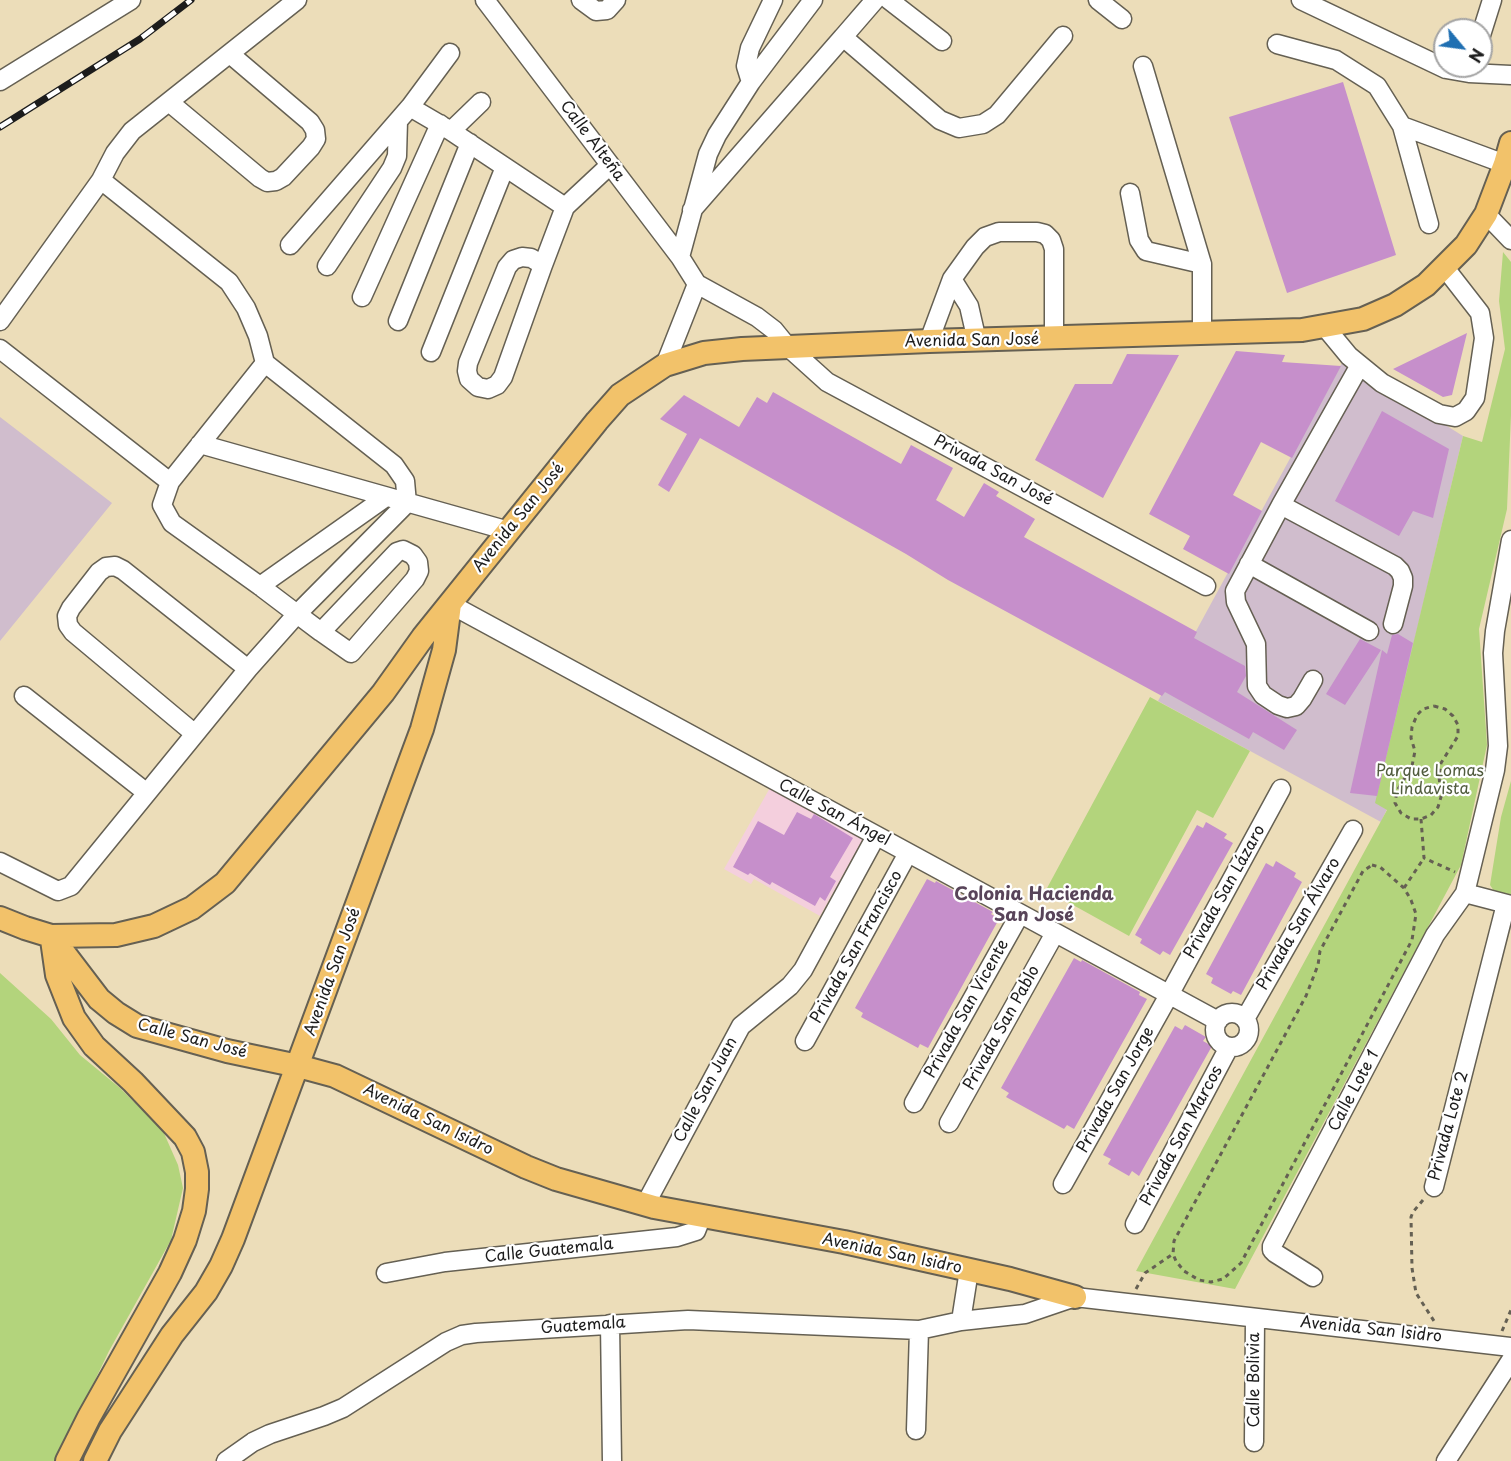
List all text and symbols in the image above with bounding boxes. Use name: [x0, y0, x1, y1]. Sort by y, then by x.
north arrow: [1433, 18, 1493, 78]
text: N: [1463, 44, 1491, 67]
street label: Calle Alteña: [556, 97, 628, 185]
street label: Avenida San José: [905, 330, 1039, 352]
street label: Privada San José: [930, 432, 1056, 510]
street label: Avenida San José: [469, 460, 569, 576]
park label: Parque Lomas Lindavista: [1376, 762, 1484, 800]
street label: Calle San Ángel: [775, 776, 893, 850]
street label: Privada San Lázaro: [1180, 822, 1270, 962]
street label: Privada San Álvaro: [1253, 855, 1345, 993]
street label: Privada San Francisco: [807, 867, 907, 1027]
district label: Colonia Hacienda San José: [954, 884, 1114, 926]
street label: Avenida San José: [301, 905, 365, 1039]
street label: Privada San Vicente: [921, 936, 1013, 1082]
street label: Privada San Pablo: [960, 963, 1044, 1093]
street label: Calle San José: [135, 1015, 249, 1063]
street label: Privada San Jorge: [1073, 1024, 1159, 1156]
street label: Calle San Juan: [670, 1034, 742, 1146]
street label: Calle Lote 1: [1325, 1047, 1383, 1135]
street label: Privada San Marcos: [1137, 1063, 1227, 1209]
street label: Privada Lote 2: [1425, 1069, 1473, 1183]
street label: Avenida San Isidro: [360, 1080, 496, 1160]
street label: Avenida San Isidro: [821, 1230, 963, 1278]
street label: Calle Guatemala: [484, 1235, 614, 1267]
street label: Guatemala: [540, 1313, 626, 1339]
street label: Avenida San Isidro: [1299, 1313, 1443, 1347]
street label: Calle Bolivia: [1245, 1332, 1265, 1428]

